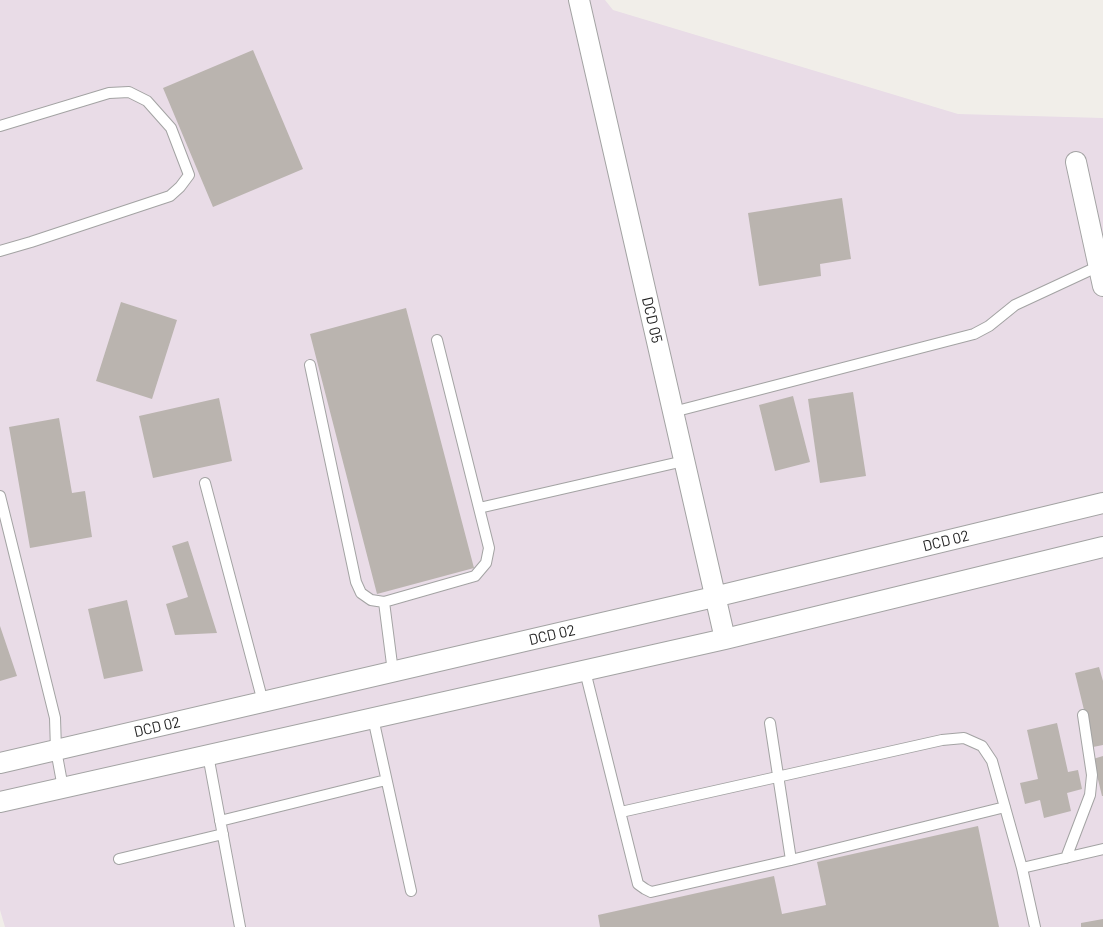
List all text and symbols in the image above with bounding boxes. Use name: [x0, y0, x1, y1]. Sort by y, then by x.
street label: DCD 05: [638, 295, 666, 345]
street label: DCD 02: [921, 527, 971, 555]
street label: DCD 02: [527, 621, 577, 649]
street label: DCD 02: [132, 713, 182, 741]

